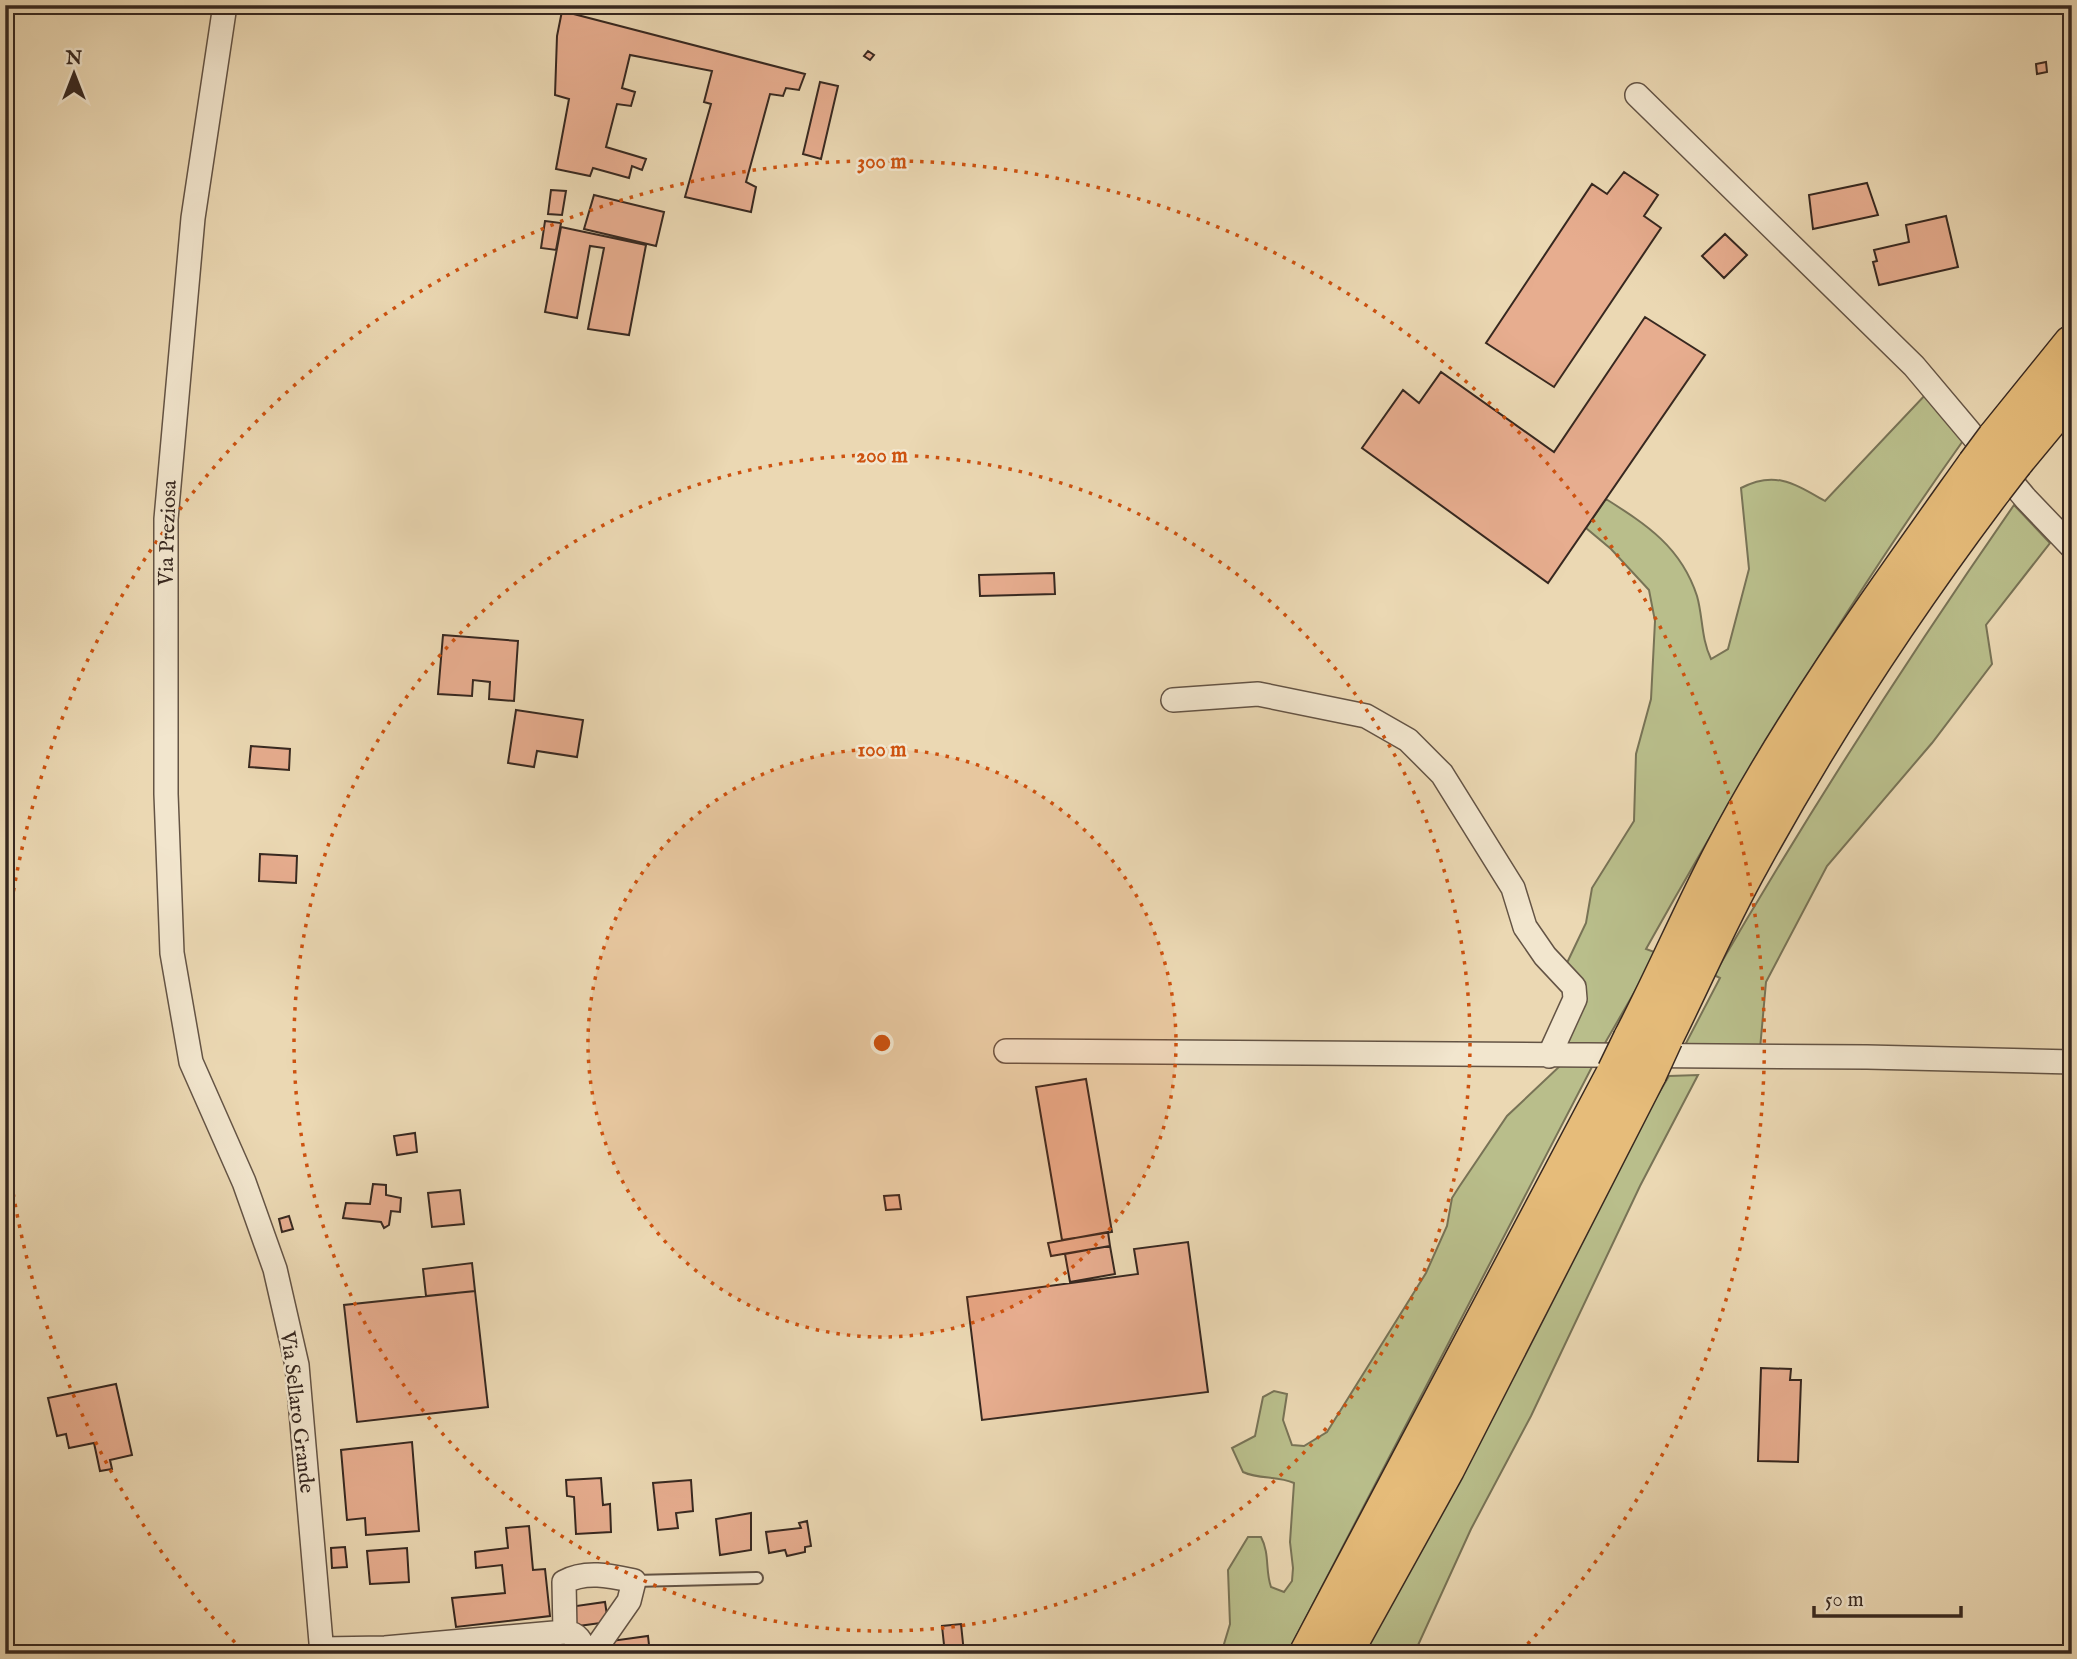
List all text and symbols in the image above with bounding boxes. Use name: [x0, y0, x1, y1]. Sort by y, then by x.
north arrow: [38, 38, 108, 108]
text: N: [65, 47, 83, 71]
text: 300 m: [857, 149, 907, 176]
text: 200 m: [856, 443, 908, 470]
street label: Via Preziosa: [153, 479, 184, 587]
text: 100 m: [857, 737, 907, 764]
centre of rings: [870, 1031, 894, 1055]
street label: Via Sellaro Grande: [273, 1329, 320, 1495]
scale bar: [1814, 1575, 1962, 1619]
text: 50 m: [1825, 1587, 1864, 1614]

